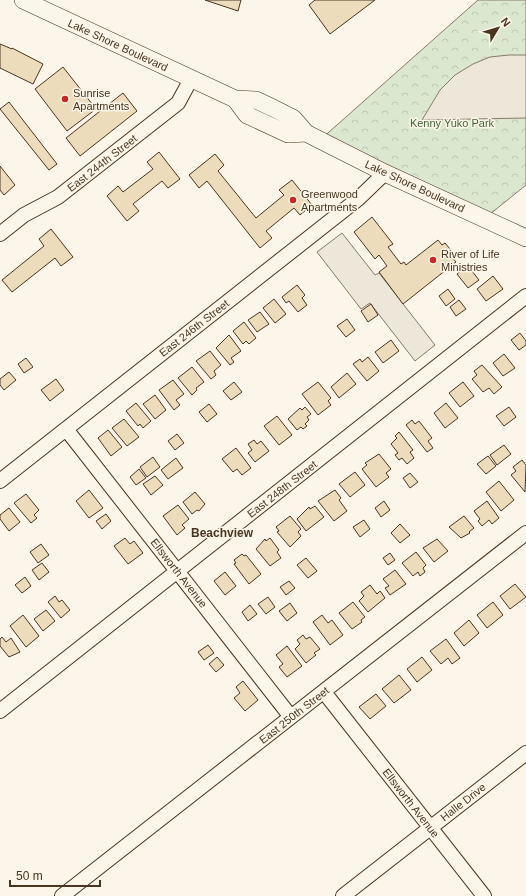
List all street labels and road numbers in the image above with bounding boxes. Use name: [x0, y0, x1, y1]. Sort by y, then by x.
street label: Lake Shore Boulevard: [66, 17, 170, 73]
street label: East 244th Street: [65, 132, 139, 194]
street label: Lake Shore Boulevard: [363, 158, 467, 214]
street label: East 246th Street: [157, 297, 231, 359]
street label: East 248th Street: [245, 458, 319, 520]
street label: Ellsworth Avenue: [148, 536, 210, 610]
street label: East 250th Street: [257, 684, 331, 746]
street label: Ellsworth Avenue: [380, 766, 442, 840]
street label: Halle Drive: [438, 781, 488, 823]

